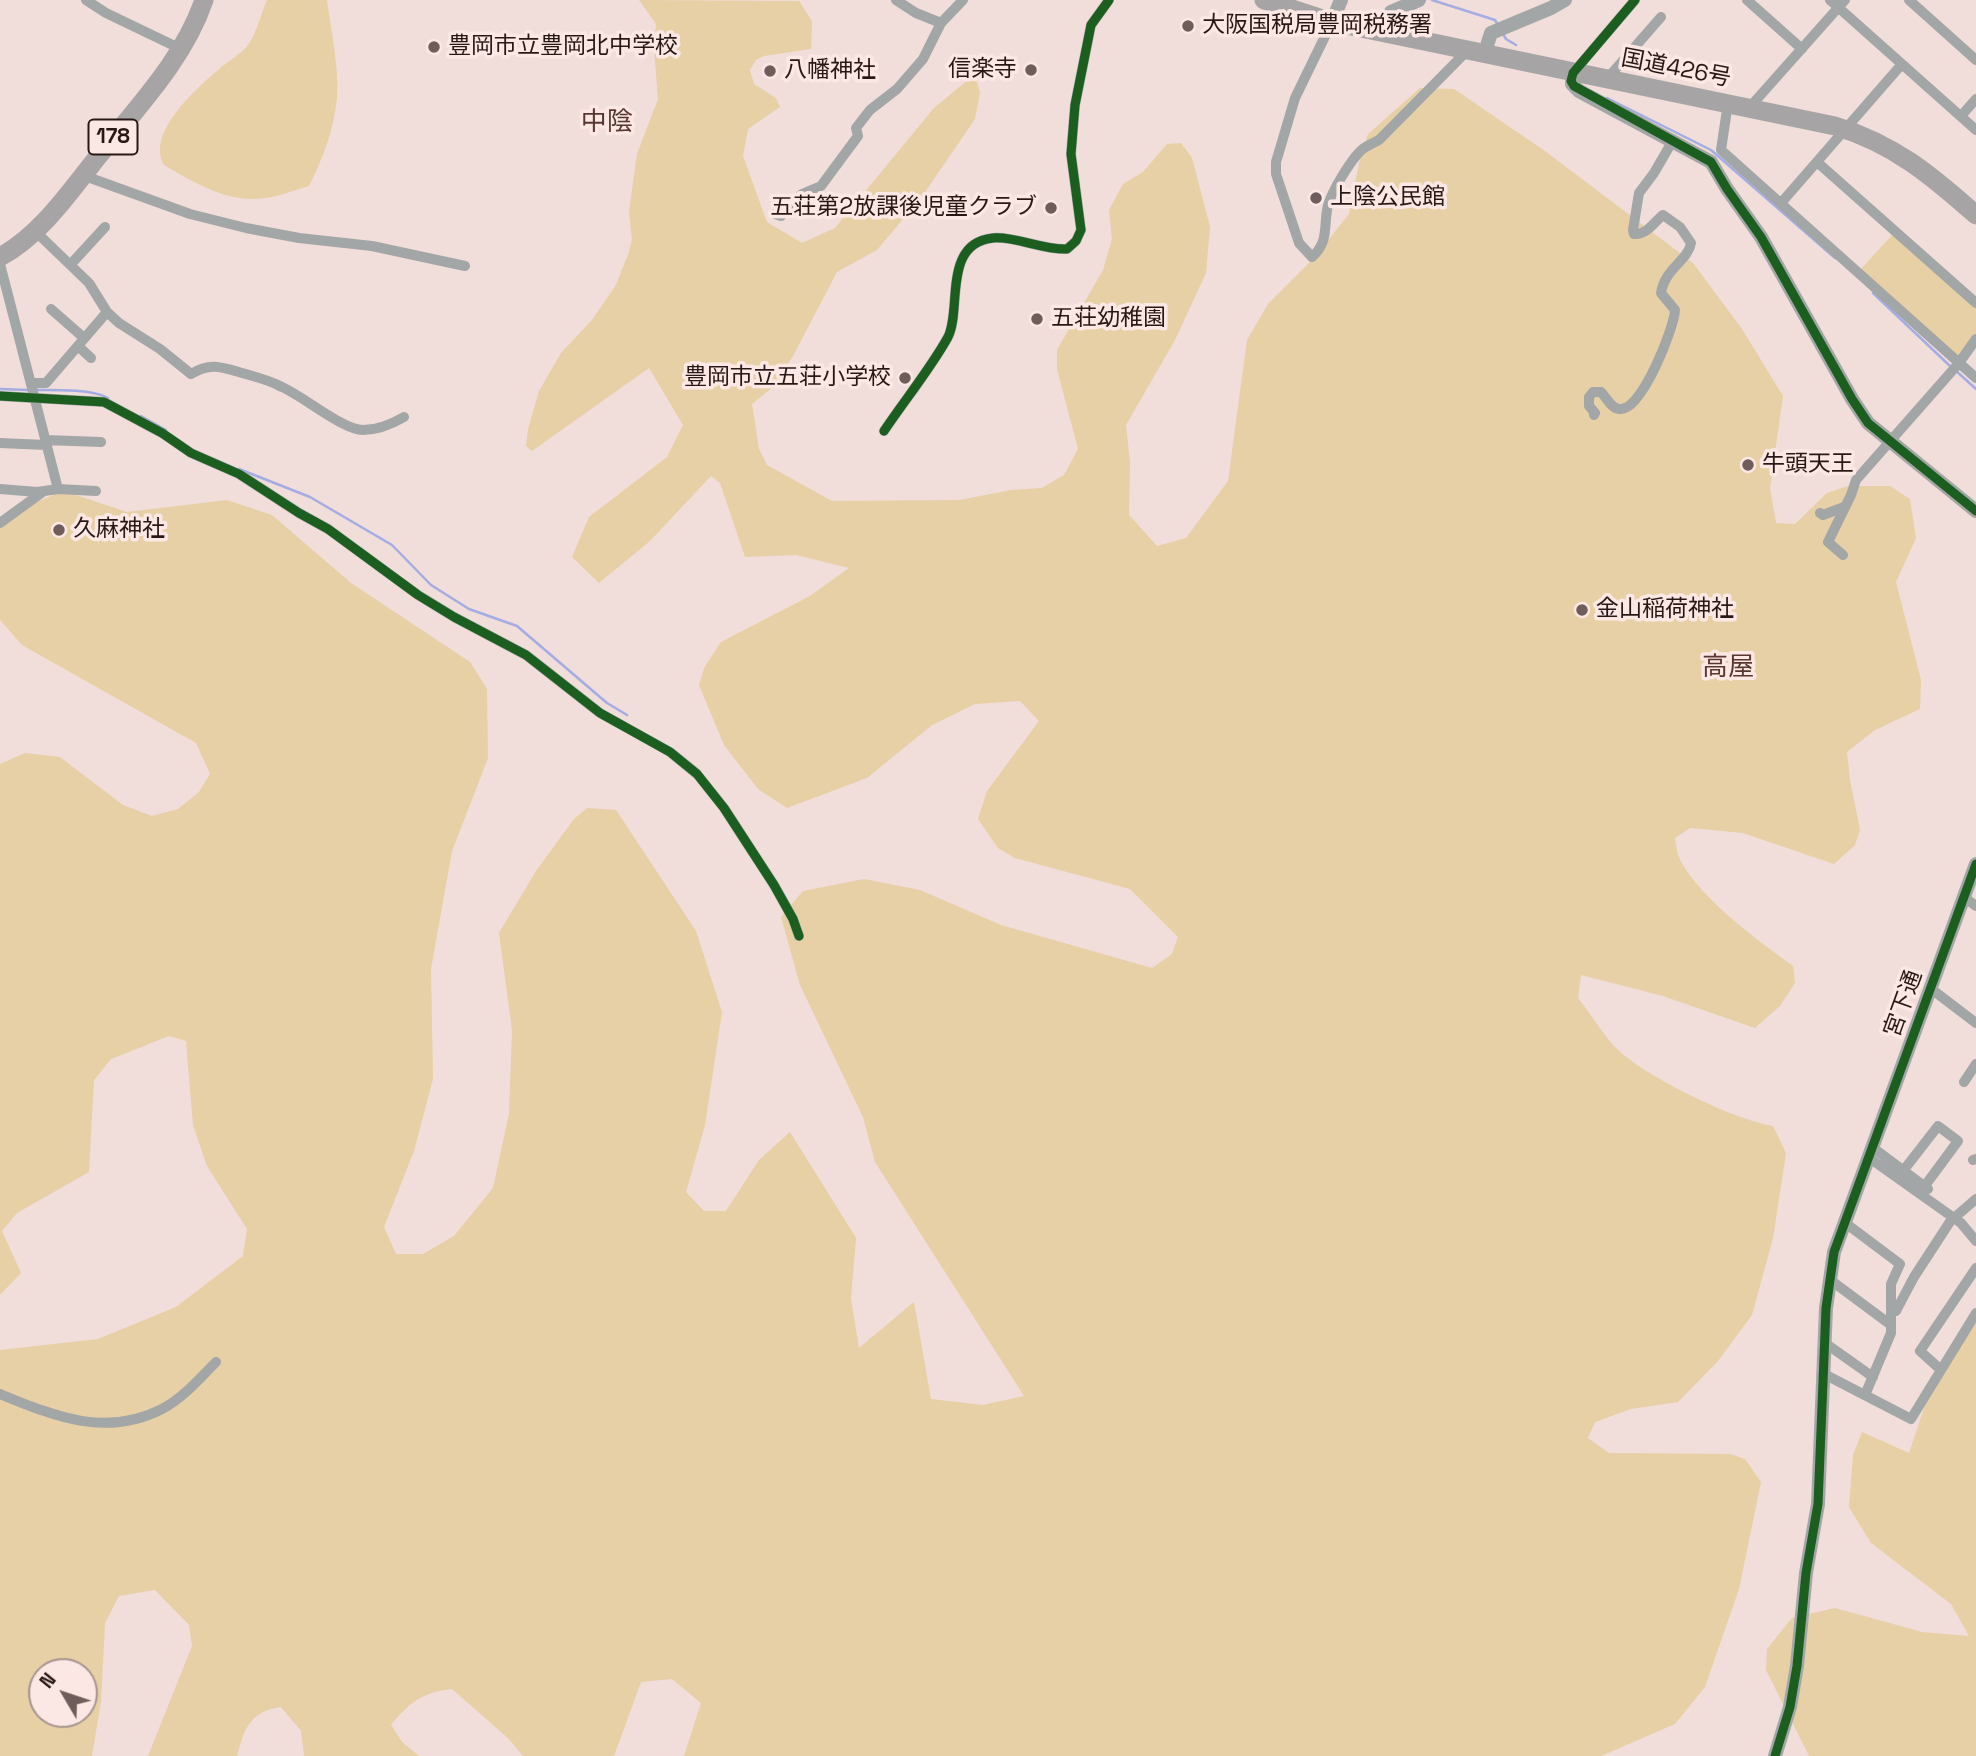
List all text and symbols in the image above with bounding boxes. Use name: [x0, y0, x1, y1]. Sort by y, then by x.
place label: 大阪国税局豊岡税務署: [1202, 12, 1432, 40]
marker: 大阪国税局豊岡税務署: [1180, 18, 1196, 34]
place label: 豊岡市立豊岡北中学校: [448, 33, 678, 61]
marker: 豊岡市立豊岡北中学校: [426, 39, 442, 55]
street label: 国道426号: [1619, 45, 1733, 93]
place label: 信楽寺: [948, 56, 1017, 84]
place label: 八幡神社: [784, 57, 876, 85]
marker: 信楽寺: [1023, 62, 1039, 78]
marker: 八幡神社: [762, 63, 778, 79]
district label: 中陰: [581, 107, 633, 139]
road number: 178: [88, 120, 138, 154]
place label: 上陰公民館: [1330, 184, 1445, 212]
marker: 上陰公民館: [1308, 190, 1324, 206]
place label: 五荘第2放課後児童クラブ: [770, 194, 1037, 222]
marker: 五荘第2放課後児童クラブ: [1043, 200, 1059, 216]
place label: 五荘幼稚園: [1051, 305, 1166, 333]
marker: 五荘幼稚園: [1029, 311, 1045, 327]
place label: 豊岡市立五荘小学校: [684, 364, 891, 392]
marker: 豊岡市立五荘小学校: [897, 370, 913, 386]
place label: 牛頭天王: [1762, 451, 1854, 479]
marker: 牛頭天王: [1740, 457, 1756, 473]
place label: 久麻神社: [73, 516, 165, 544]
marker: 久麻神社: [51, 522, 67, 538]
place label: 金山稲荷神社: [1596, 596, 1734, 624]
marker: 金山稲荷神社: [1574, 602, 1590, 618]
district label: 高屋: [1702, 652, 1754, 684]
street label: 宮下通: [1879, 967, 1929, 1041]
north arrow: [28, 1658, 98, 1728]
text: N: [34, 1668, 62, 1694]

